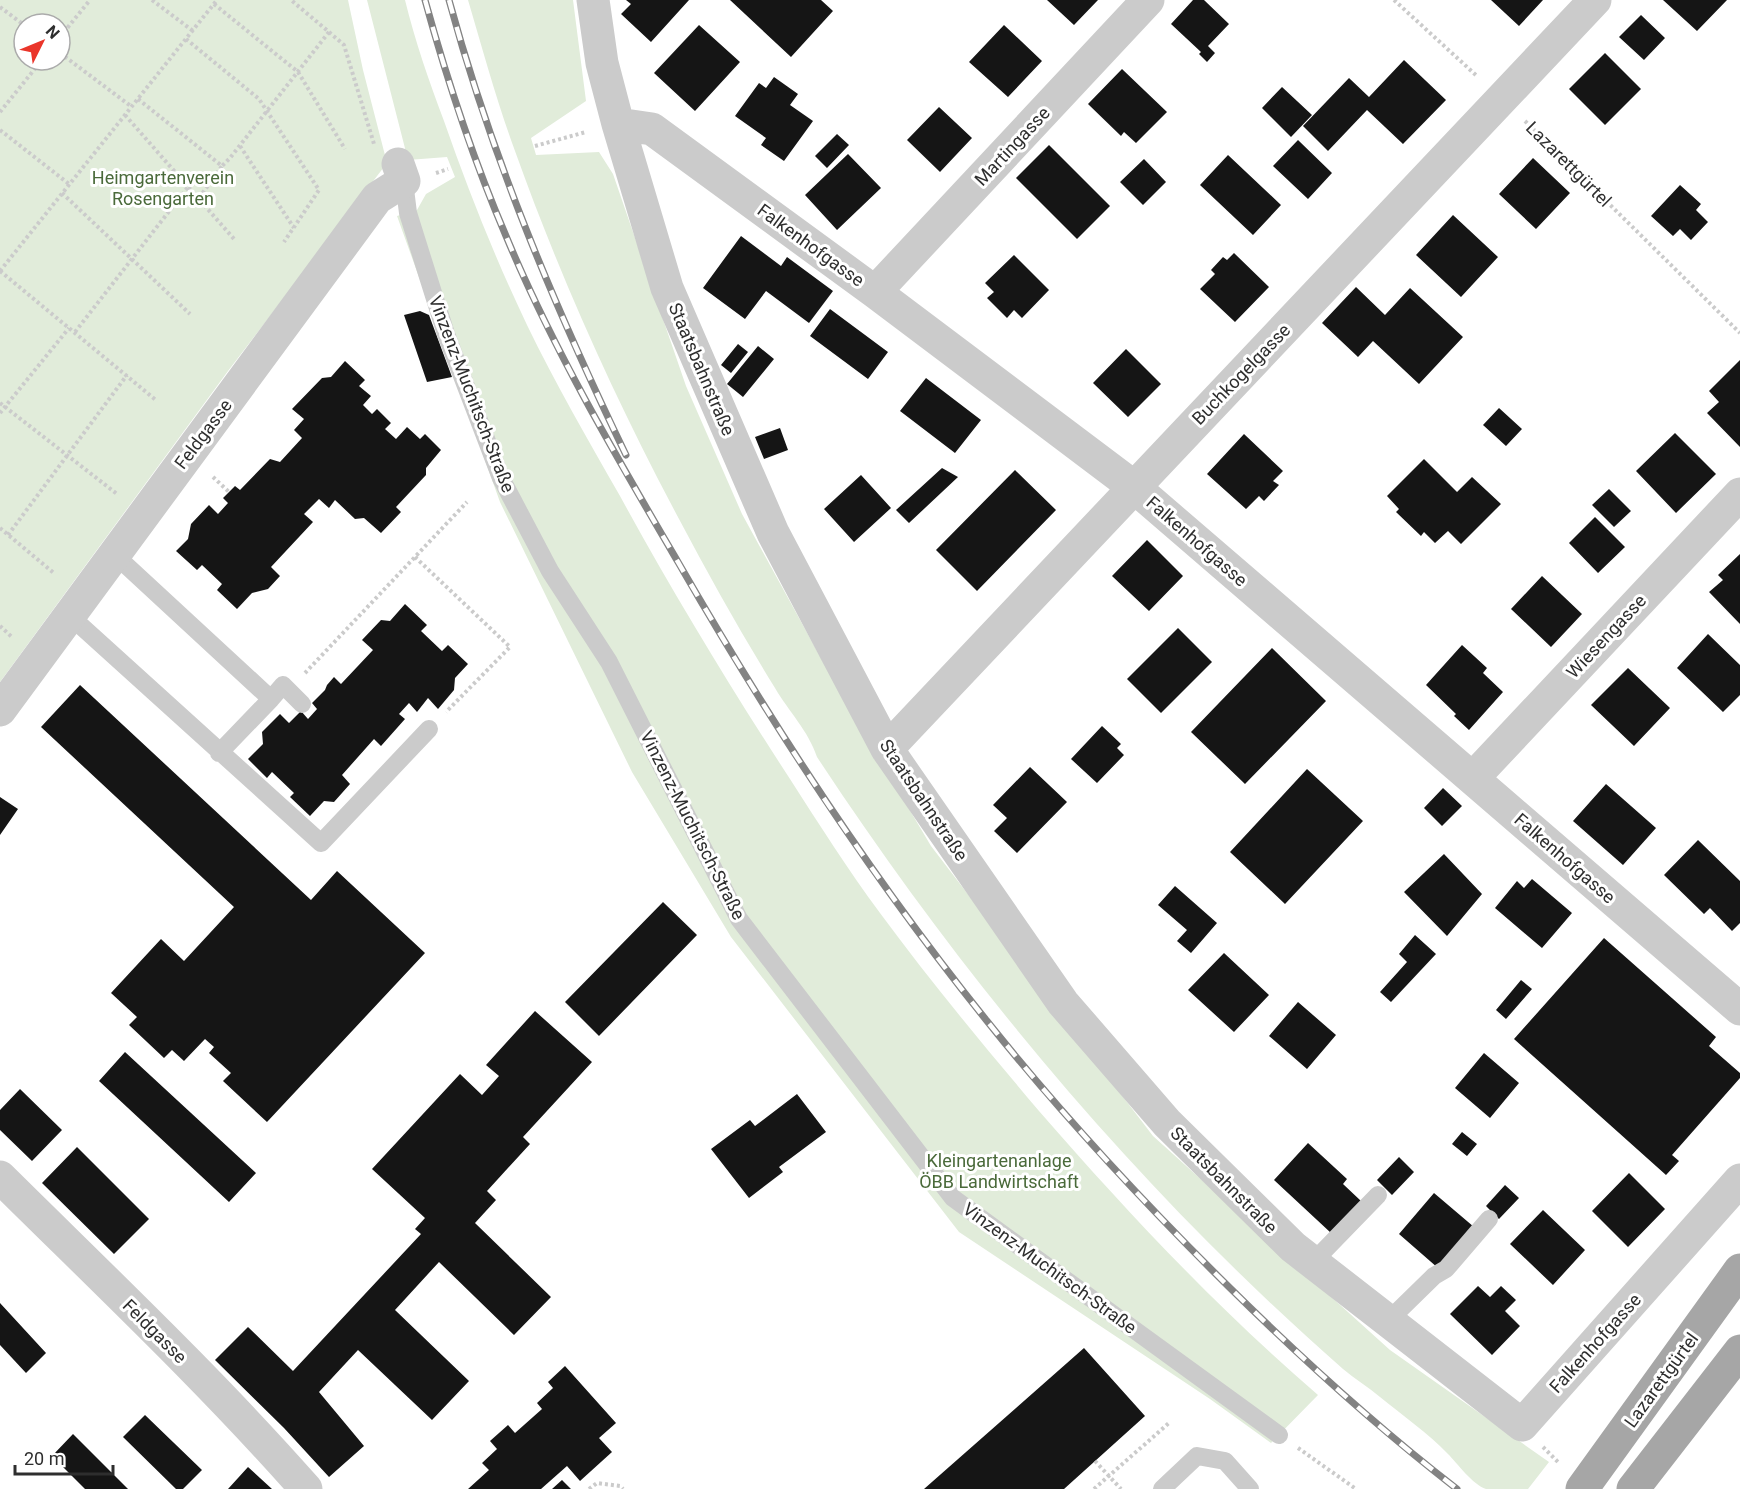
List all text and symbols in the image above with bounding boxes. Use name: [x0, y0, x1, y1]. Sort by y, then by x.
north arrow: [12, 12, 72, 72]
text: N: [42, 22, 63, 43]
street label: Martingasse: [970, 102, 1054, 190]
street label: Lazarettgürtel: [1522, 117, 1616, 211]
park label: Heimgartenverein Rosengarten: [92, 167, 234, 209]
street label: Falkenhofgasse: [754, 199, 868, 291]
street label: Vinzenz-Muchitsch-Straße: [425, 293, 519, 495]
street label: Staatsbahnstraße: [665, 300, 739, 438]
street label: Buchkogelgasse: [1188, 319, 1294, 429]
street label: Feldgasse: [170, 395, 236, 473]
street label: Falkenhofgasse: [1142, 492, 1252, 590]
street label: Wiesengasse: [1562, 590, 1650, 682]
street label: Vinzenz-Muchitsch-Straße: [636, 727, 750, 923]
street label: Staatsbahnstraße: [876, 735, 972, 865]
street label: Falkenhofgasse: [1510, 809, 1620, 907]
street label: Staatsbahnstraße: [1166, 1122, 1282, 1238]
park label: Kleingartenanlage ÖBB Landwirtschaft: [919, 1150, 1079, 1192]
street label: Vinzenz-Muchitsch-Straße: [959, 1198, 1141, 1338]
street label: Falkenhofgasse: [1545, 1289, 1645, 1397]
street label: Feldgasse: [119, 1295, 191, 1367]
street label: Lazarettgürtel: [1620, 1329, 1702, 1431]
scale bar: [15, 1438, 112, 1476]
text: 20 m: [24, 1448, 64, 1469]

